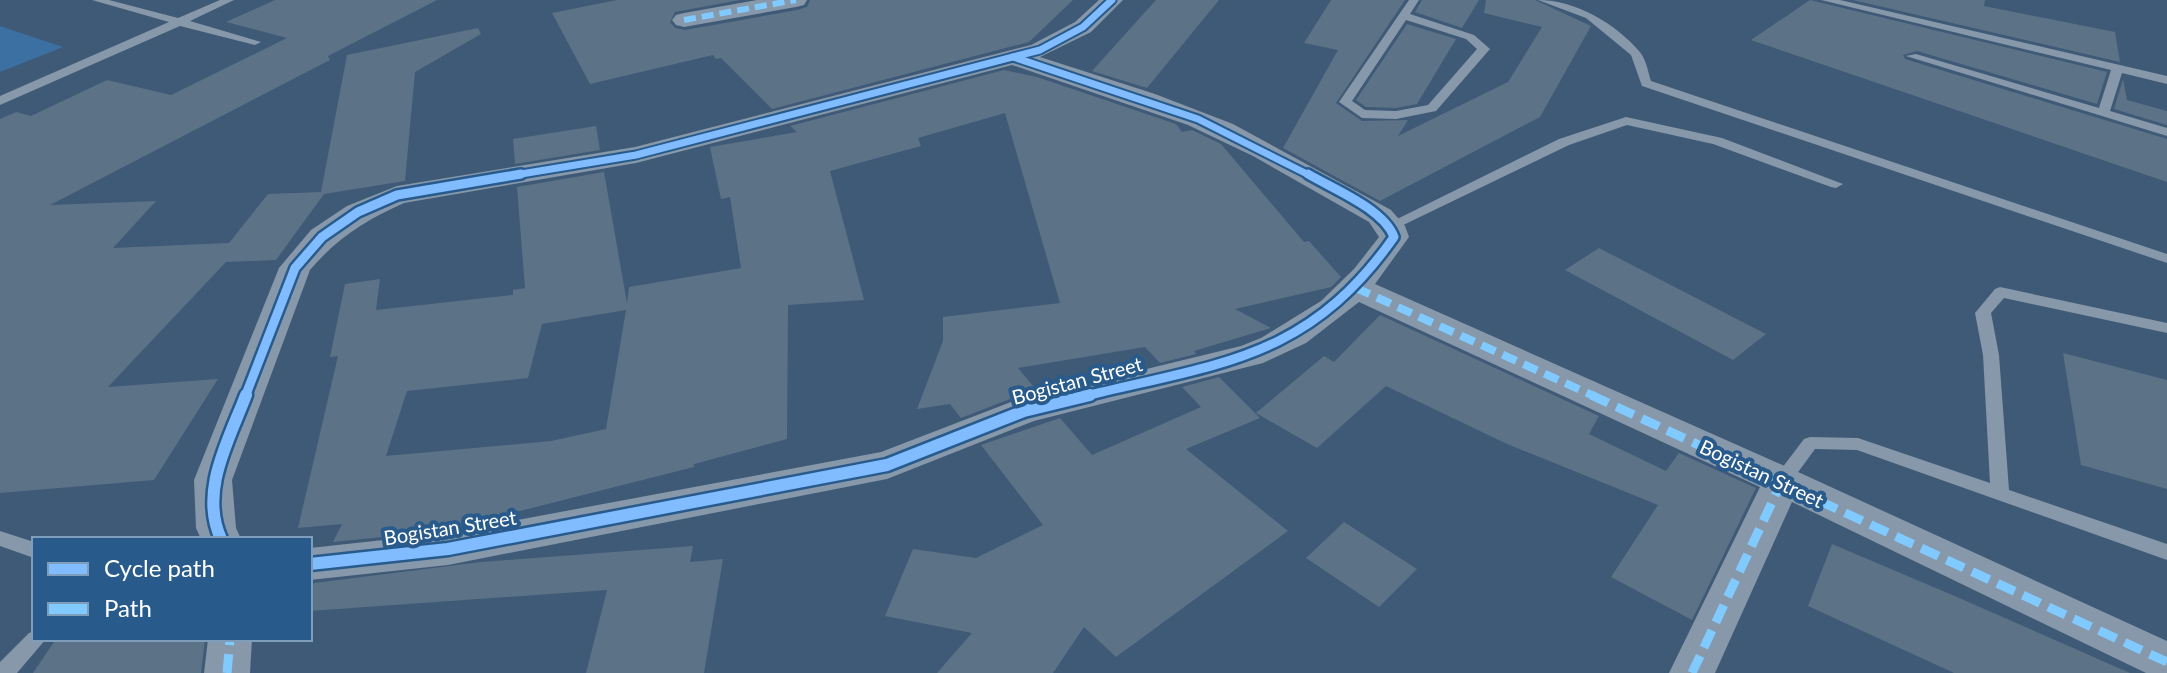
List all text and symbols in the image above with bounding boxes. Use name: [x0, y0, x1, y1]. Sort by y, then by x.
street label: Bogistan Street: [1009, 351, 1145, 409]
street label: Bogistan Street: [1696, 434, 1828, 512]
street label: Bogistan Street: [382, 505, 518, 549]
legend: [32, 537, 312, 641]
text: Cycle path: [104, 553, 215, 582]
text: Path: [104, 593, 152, 622]

